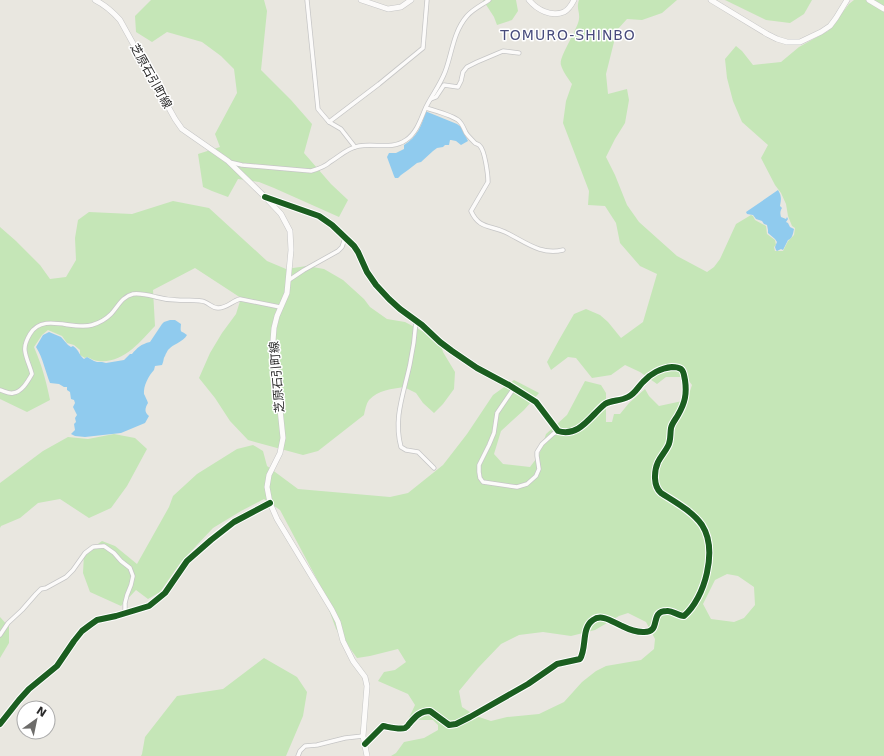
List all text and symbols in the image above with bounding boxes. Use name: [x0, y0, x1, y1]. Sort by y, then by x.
district label: TOMURO-SHINBO: [499, 27, 636, 43]
street label: 芝原石引町線: [127, 41, 175, 111]
street label: 芝原石引町線: [267, 341, 287, 413]
north arrow: [16, 700, 56, 740]
text: N: [34, 704, 49, 720]

